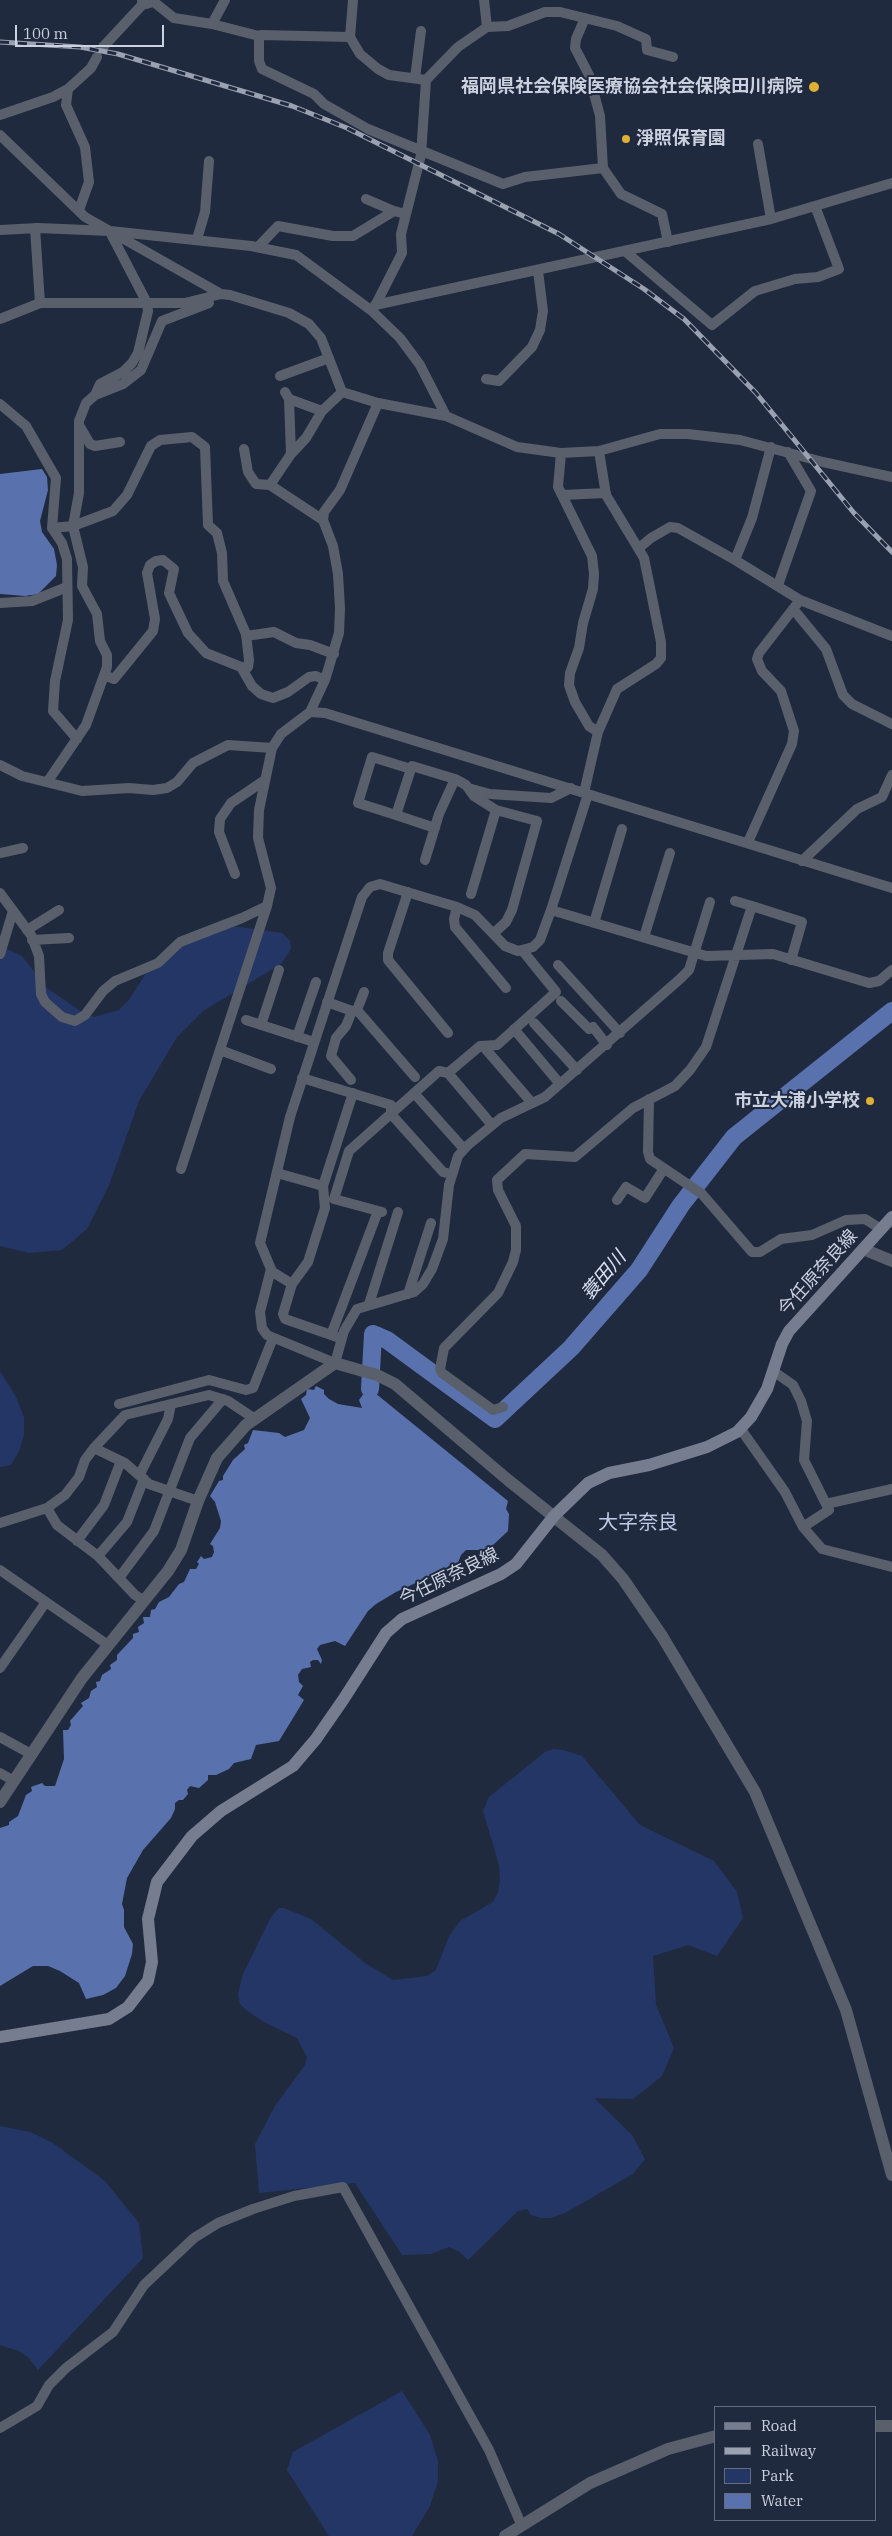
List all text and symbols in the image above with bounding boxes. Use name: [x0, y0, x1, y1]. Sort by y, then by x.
scale bar: [18, 15, 166, 47]
text: 100 m: [23, 24, 68, 43]
place label: 福岡県社会保険医療協会社会保険田川病院: [461, 76, 803, 98]
marker: 福岡県社会保険医療協会社会保険田川病院: [807, 80, 821, 94]
place label: 淨照保育園: [636, 128, 726, 150]
marker: 淨照保育園: [620, 133, 632, 145]
place label: 市立大浦小学校: [734, 1090, 860, 1112]
marker: 市立大浦小学校: [864, 1095, 876, 1107]
street label: 今任原奈良線: [774, 1226, 862, 1320]
water label: 蓑田川: [577, 1247, 631, 1305]
district label: 大字奈良: [598, 1511, 678, 1535]
street label: 今任原奈良線: [396, 1544, 502, 1610]
legend: [714, 2406, 877, 2521]
text: Road: [761, 2416, 797, 2435]
text: Railway: [761, 2441, 816, 2460]
text: Park: [761, 2466, 794, 2485]
text: Water: [761, 2491, 803, 2510]

